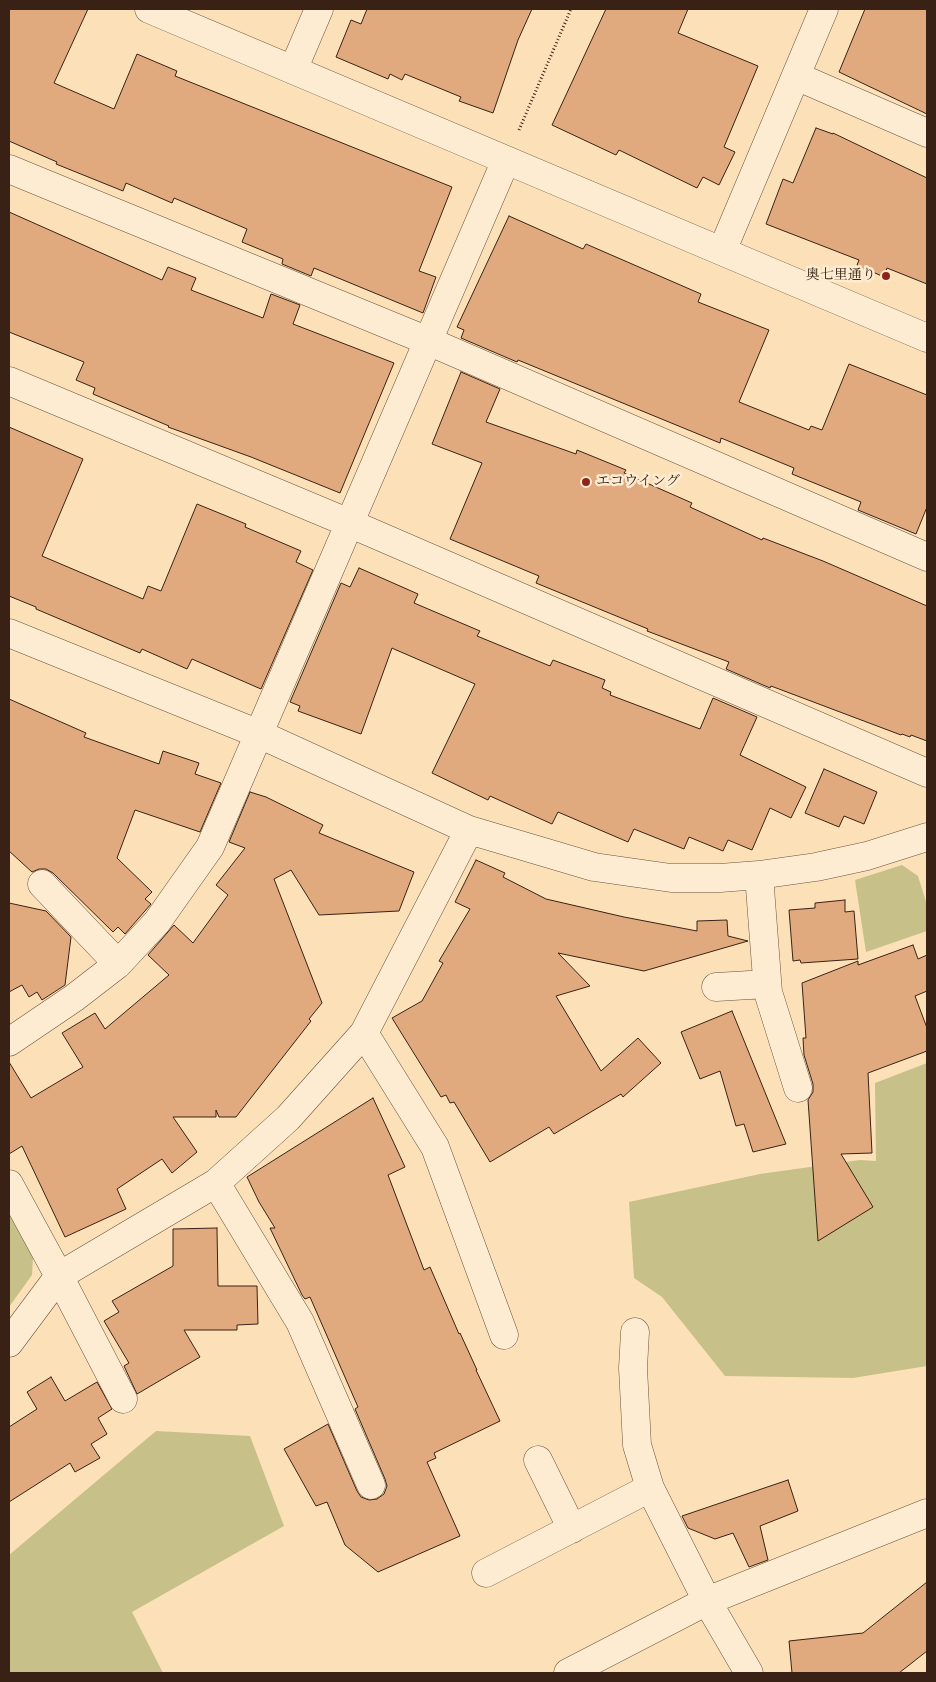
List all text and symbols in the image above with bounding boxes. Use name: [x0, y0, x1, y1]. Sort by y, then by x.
place label: 奥七里通り: [806, 268, 876, 284]
marker: 奥七里通り: [880, 270, 892, 282]
place label: エコウイング: [596, 474, 680, 490]
marker: エコウイング: [580, 476, 592, 488]

